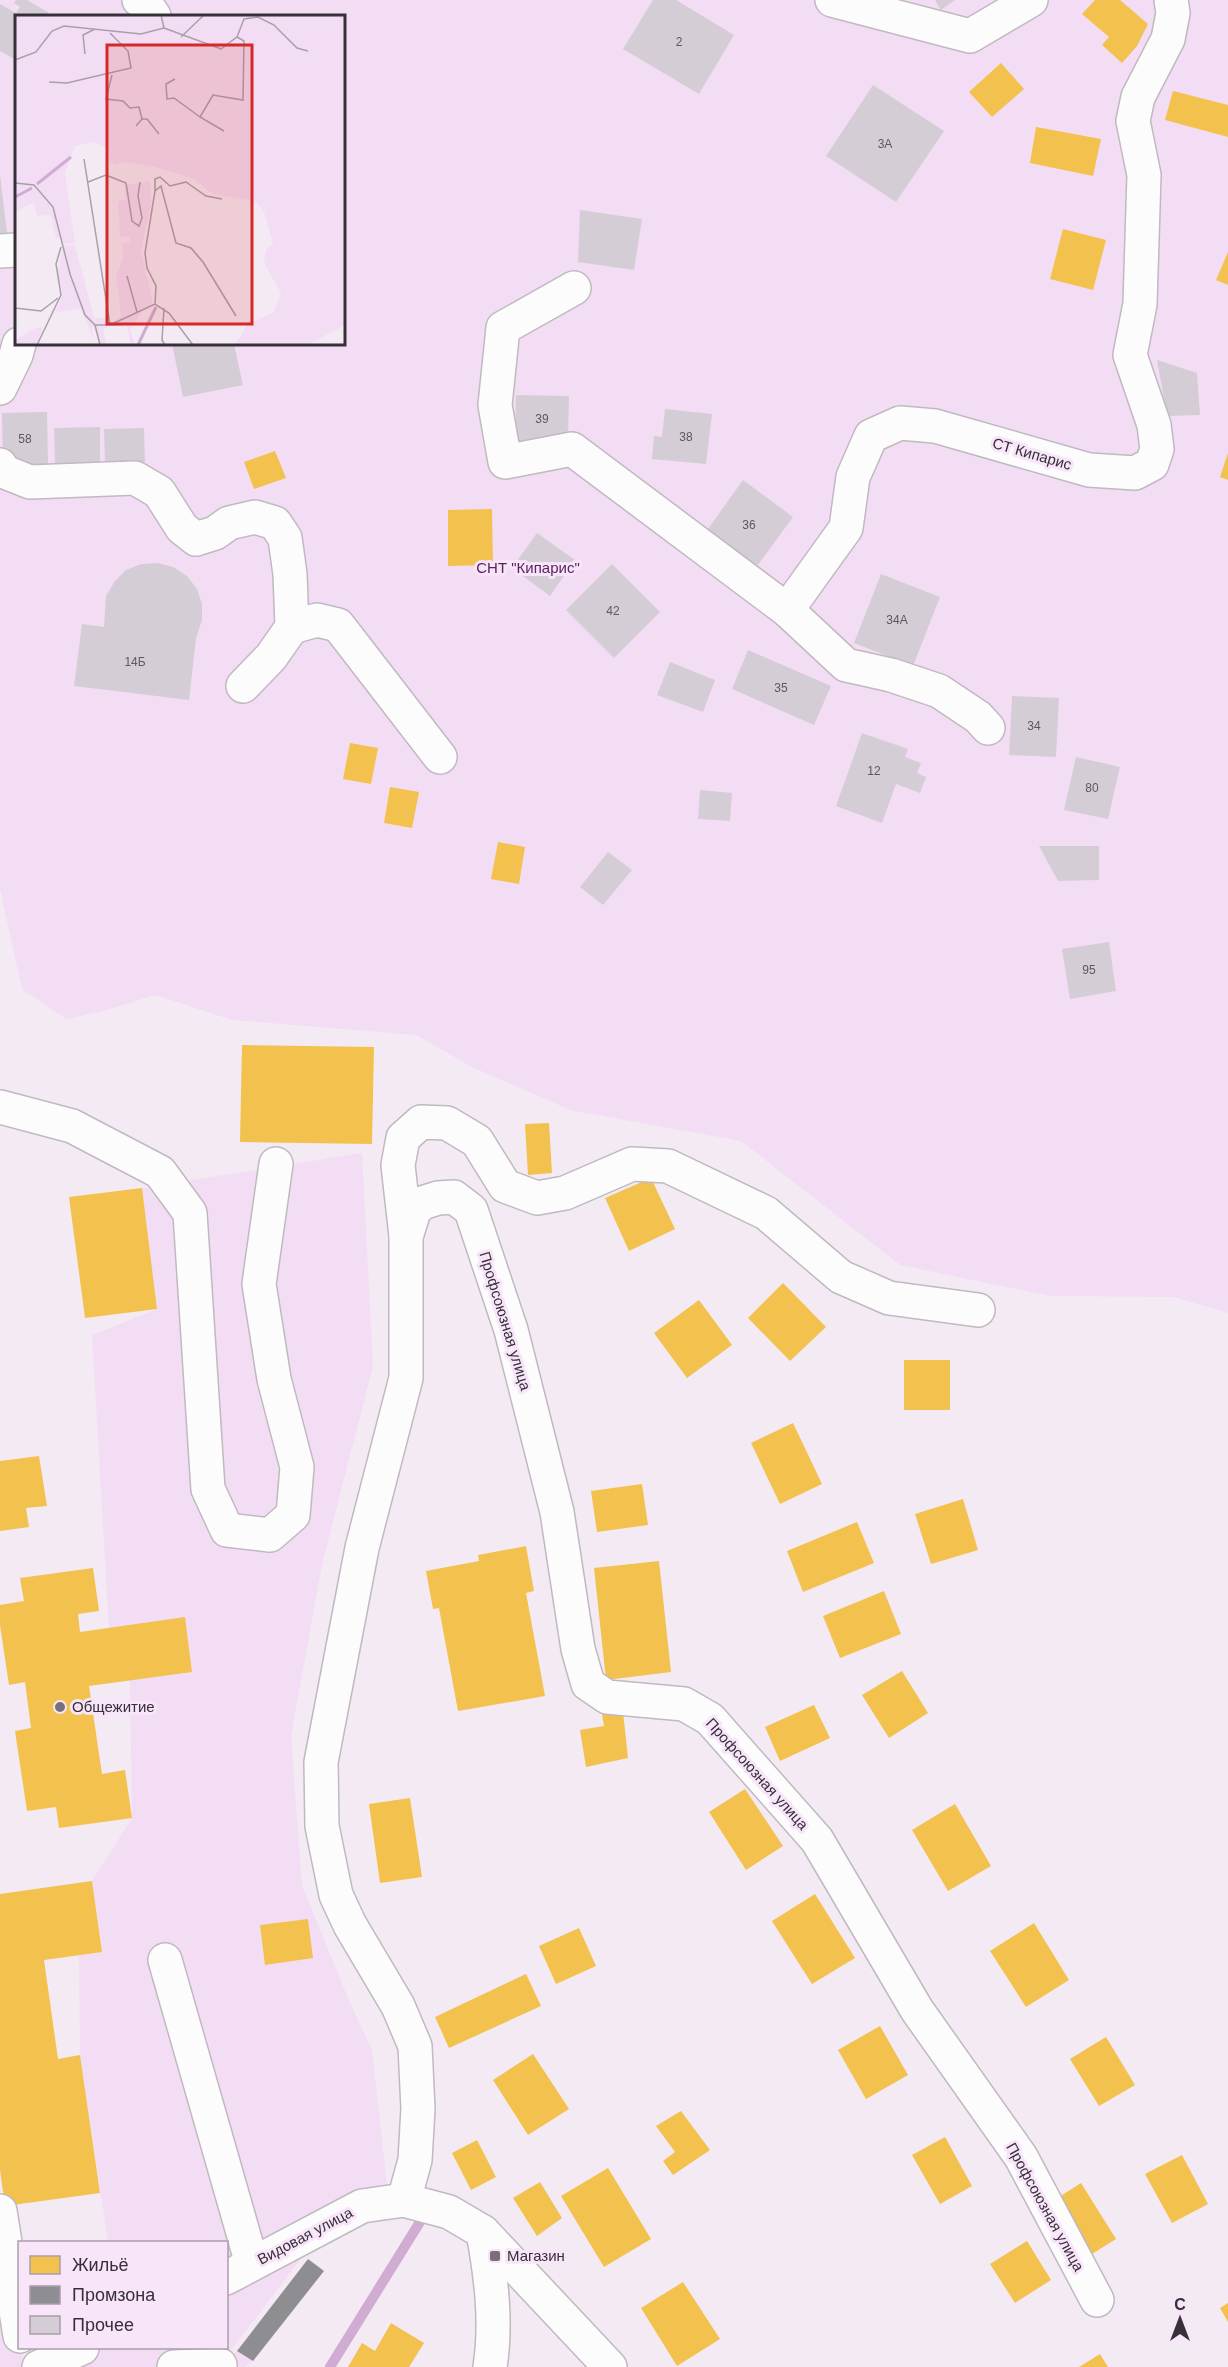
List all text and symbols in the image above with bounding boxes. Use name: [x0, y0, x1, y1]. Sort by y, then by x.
inset map: [15, 15, 345, 345]
house number: 2: [676, 35, 683, 49]
house number: 3А: [878, 137, 892, 151]
house number: 39: [535, 412, 549, 426]
house number: 38: [679, 430, 693, 444]
house number: 58: [18, 432, 32, 446]
street label: СТ Кипарис: [991, 434, 1074, 473]
house number: 36: [742, 518, 756, 532]
park label: СНТ "Кипарис": [476, 559, 580, 576]
house number: 42: [606, 604, 620, 618]
house number: 34А: [886, 613, 908, 627]
house number: 14Б: [124, 655, 146, 669]
house number: 35: [774, 681, 788, 695]
house number: 34: [1027, 719, 1041, 733]
house number: 12: [867, 764, 881, 778]
house number: 80: [1085, 781, 1099, 795]
house number: 95: [1082, 963, 1096, 977]
street label: Профсоюзная улица: [476, 1249, 535, 1393]
place label: Общежитие: [72, 1698, 155, 1715]
marker: Общежитие: [53, 1700, 67, 1714]
street label: Профсоюзная улица: [703, 1714, 812, 1833]
street label: Профсоюзная улица: [1003, 2140, 1088, 2274]
street label: Видовая улица: [254, 2203, 356, 2268]
legend: [18, 2241, 228, 2349]
place label: Магазин: [507, 2247, 565, 2264]
marker: Магазин: [488, 2249, 502, 2263]
text: Жильё: [72, 2255, 129, 2275]
text: Промзона: [72, 2285, 156, 2305]
north arrow: [1150, 2289, 1210, 2349]
text: С: [1174, 2296, 1186, 2313]
text: Прочее: [72, 2315, 134, 2335]

